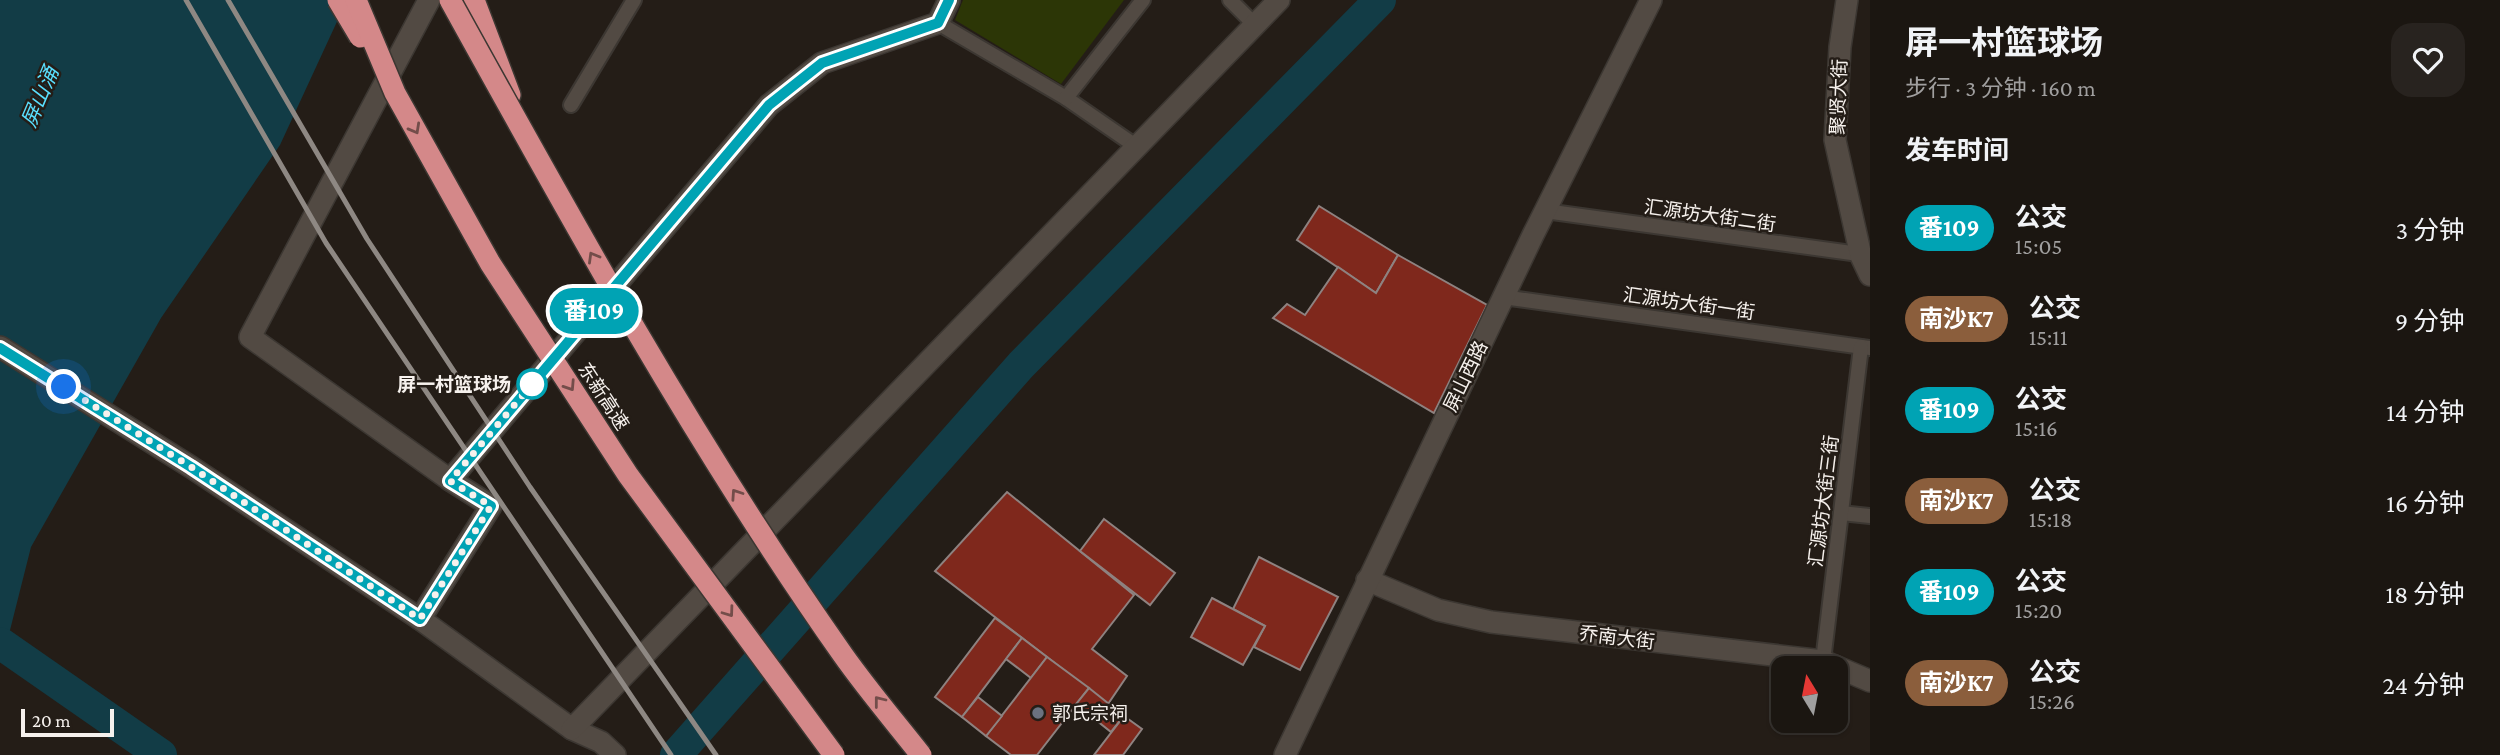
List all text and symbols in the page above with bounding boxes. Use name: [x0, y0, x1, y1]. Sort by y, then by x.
button: heart: [2391, 23, 2465, 97]
text: 屏一村篮球场: [1905, 24, 2103, 61]
street label: 聚贤大街: [1827, 59, 1850, 135]
water label: 屏山涌: [17, 61, 64, 131]
text: 步行 · 3 分钟 · 160 m: [1905, 75, 2096, 101]
one-way arrow: [407, 122, 420, 134]
text: 发车时间: [1905, 136, 2009, 165]
street label: 汇源坊大街二街: [1643, 196, 1777, 235]
text: 公交: [2015, 203, 2067, 232]
text: 番109: [1919, 214, 1980, 241]
text: 3 分钟: [2396, 216, 2465, 245]
text: 15:05: [2015, 233, 2062, 259]
one-way arrow: [589, 252, 602, 265]
street label: 汇源坊大街一街: [1622, 284, 1756, 323]
line badge: 番109: [545, 288, 643, 334]
text: 公交: [2029, 294, 2081, 323]
text: 番109: [564, 297, 624, 324]
text: 南沙K7: [1919, 305, 1994, 332]
text: 9 分钟: [2395, 307, 2465, 336]
text: 15:11: [2029, 324, 2068, 350]
street label: 屏山西路: [1439, 337, 1492, 415]
street label: 东新高速: [574, 359, 633, 434]
your location: [46, 369, 81, 404]
marker: 屏一村篮球场: [517, 369, 547, 399]
place label: 屏一村篮球场: [397, 374, 511, 395]
one-way arrow: [562, 379, 575, 392]
text: 公交: [2015, 385, 2067, 414]
text: 番109: [1919, 396, 1980, 423]
text: 14 分钟: [2386, 398, 2465, 427]
text: 15:16: [2015, 415, 2058, 441]
street label: 汇源坊大街三街: [1805, 434, 1842, 568]
text: 公交: [2029, 476, 2081, 505]
text: 南沙K7: [1919, 487, 1994, 514]
one-way arrow: [732, 489, 745, 502]
text: 16 分钟: [2386, 489, 2465, 518]
text: 15:18: [2029, 506, 2072, 532]
text: 公交: [2015, 567, 2067, 596]
text: 番109: [1919, 578, 1980, 605]
text: 18 分钟: [2386, 580, 2465, 609]
text: 15:20: [2015, 597, 2062, 623]
one-way arrow: [721, 605, 734, 617]
street label: 乔南大街: [1578, 622, 1656, 653]
north arrow: [1771, 656, 1848, 733]
map controls: [1771, 656, 1848, 733]
text: 公交: [2029, 658, 2081, 687]
text: 南沙K7: [1919, 669, 1994, 696]
text: 24 分钟: [2382, 671, 2465, 700]
text: 15:26: [2029, 688, 2075, 714]
one-way arrow: [875, 697, 888, 709]
place label: 郭氏宗祠: [1052, 703, 1128, 724]
marker: 郭氏宗祠: [1030, 705, 1046, 721]
scale bar: [21, 706, 114, 738]
text: 20 m: [32, 710, 71, 731]

